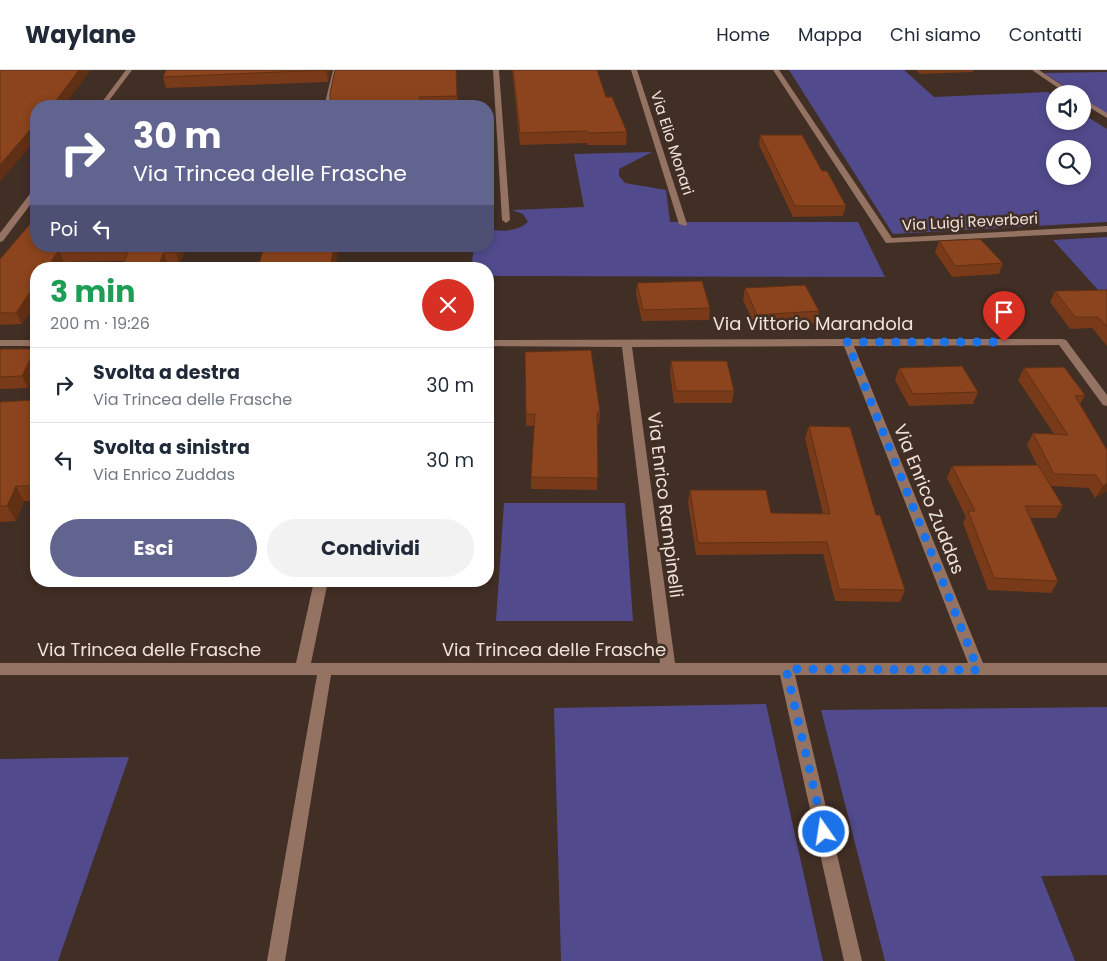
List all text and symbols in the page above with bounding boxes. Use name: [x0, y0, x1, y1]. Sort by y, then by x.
text: Waylane: [25, 18, 136, 51]
text: Home: [716, 22, 770, 47]
text: Mappa: [798, 22, 862, 47]
text: Chi siamo: [890, 22, 981, 47]
text: Contatti: [1009, 22, 1082, 47]
map controls: [1046, 85, 1091, 185]
button: sound: [1046, 85, 1091, 130]
street label: Via Elio Monari: [646, 88, 699, 198]
text: 30 m: [133, 111, 221, 160]
icon: right: [50, 120, 115, 185]
button: search: [1046, 140, 1091, 185]
text: Via Trincea delle Frasche: [133, 158, 407, 189]
street label: Via Luigi Reverberi: [901, 207, 1038, 236]
icon: left: [88, 215, 116, 243]
text: Poi: [50, 216, 78, 243]
text: 3 min: [50, 270, 135, 313]
button: close: [422, 279, 474, 331]
pin: [983, 291, 1025, 342]
icon: arrive: [990, 298, 1018, 326]
street label: Via Vittorio Marandola: [713, 311, 913, 336]
text: 200 m · 19:26: [50, 312, 150, 335]
text: Svolta a destra: [93, 359, 240, 386]
icon: right: [50, 371, 78, 399]
text: 30 m: [426, 372, 474, 399]
text: Via Trincea delle Frasche: [93, 388, 292, 411]
street label: Via Enrico Rampinelli: [642, 411, 689, 599]
street label: Via Enrico Zuddas: [888, 420, 971, 578]
text: Svolta a sinistra: [93, 434, 250, 461]
icon: left: [50, 446, 78, 474]
text: 30 m: [426, 447, 474, 474]
text: Via Enrico Zuddas: [93, 463, 235, 486]
button: Esci: [50, 519, 257, 577]
button: Condividi: [267, 519, 474, 577]
street label: Via Trincea delle Frasche: [37, 637, 261, 662]
street label: Via Trincea delle Frasche: [442, 637, 666, 662]
position arrow: [797, 805, 849, 857]

